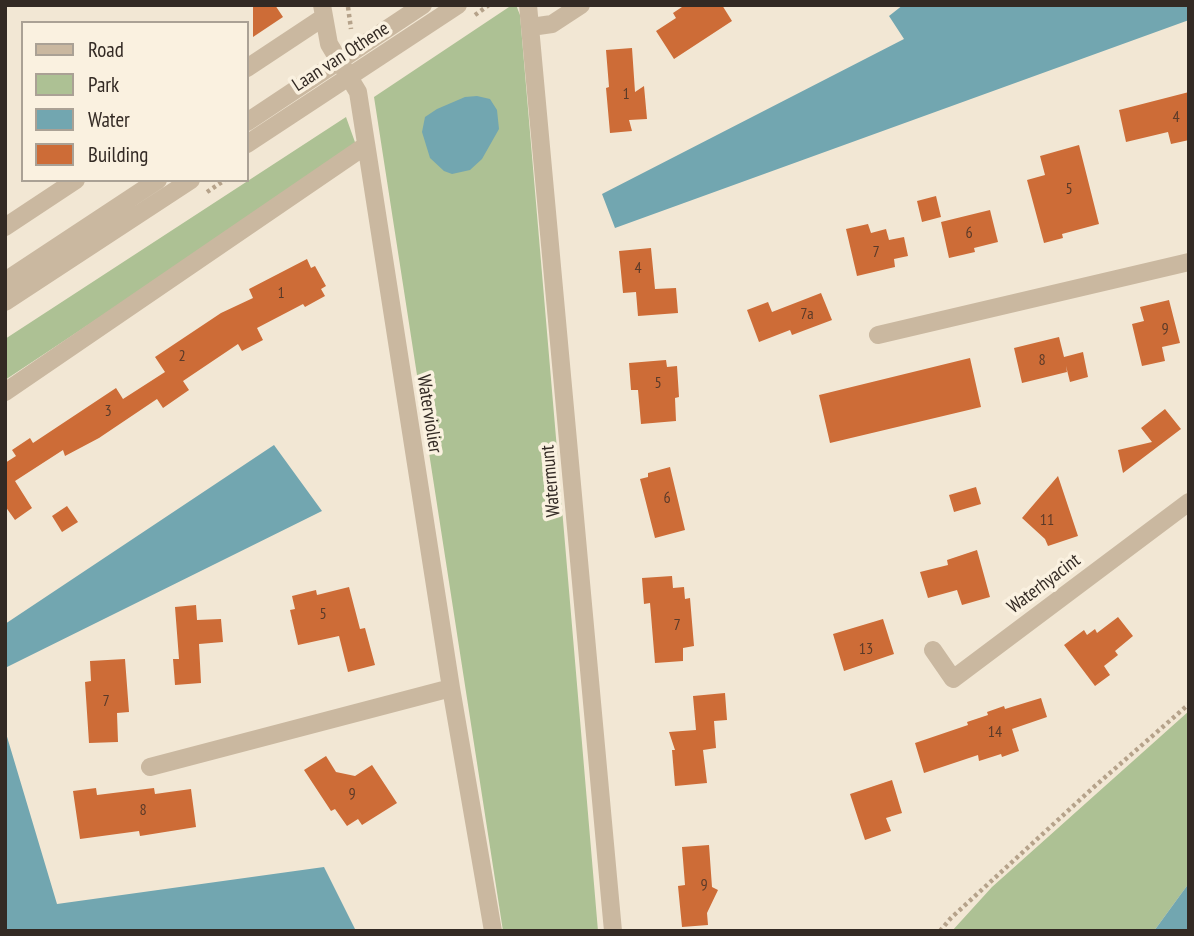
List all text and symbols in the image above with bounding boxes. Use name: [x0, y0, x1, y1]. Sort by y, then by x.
street label: Laan van Othene: [288, 17, 394, 97]
legend: [21, 21, 248, 182]
text: Road: [88, 36, 124, 63]
text: Park: [88, 71, 119, 98]
house number: 1: [622, 84, 630, 104]
text: Water: [88, 106, 130, 133]
house number: 4: [1172, 107, 1180, 127]
text: Building: [88, 141, 148, 168]
house number: 5: [1065, 179, 1073, 199]
house number: 6: [965, 223, 973, 243]
house number: 7: [872, 242, 880, 262]
house number: 4: [634, 258, 642, 278]
house number: 1: [277, 283, 285, 303]
house number: 7a: [800, 304, 814, 324]
house number: 9: [1161, 319, 1169, 339]
house number: 2: [178, 346, 186, 366]
house number: 8: [1038, 350, 1046, 370]
street label: Waterviolier: [412, 373, 446, 455]
house number: 5: [654, 373, 662, 393]
house number: 3: [104, 401, 112, 421]
street label: Watermunt: [537, 444, 565, 518]
house number: 6: [663, 488, 671, 508]
house number: 11: [1040, 510, 1054, 530]
street label: Waterhyacint: [1003, 549, 1085, 619]
house number: 5: [319, 604, 327, 624]
house number: 7: [673, 615, 681, 635]
house number: 13: [859, 639, 873, 659]
house number: 7: [102, 691, 110, 711]
house number: 14: [988, 722, 1002, 742]
house number: 9: [348, 784, 356, 804]
house number: 8: [139, 800, 147, 820]
house number: 9: [700, 875, 708, 895]

